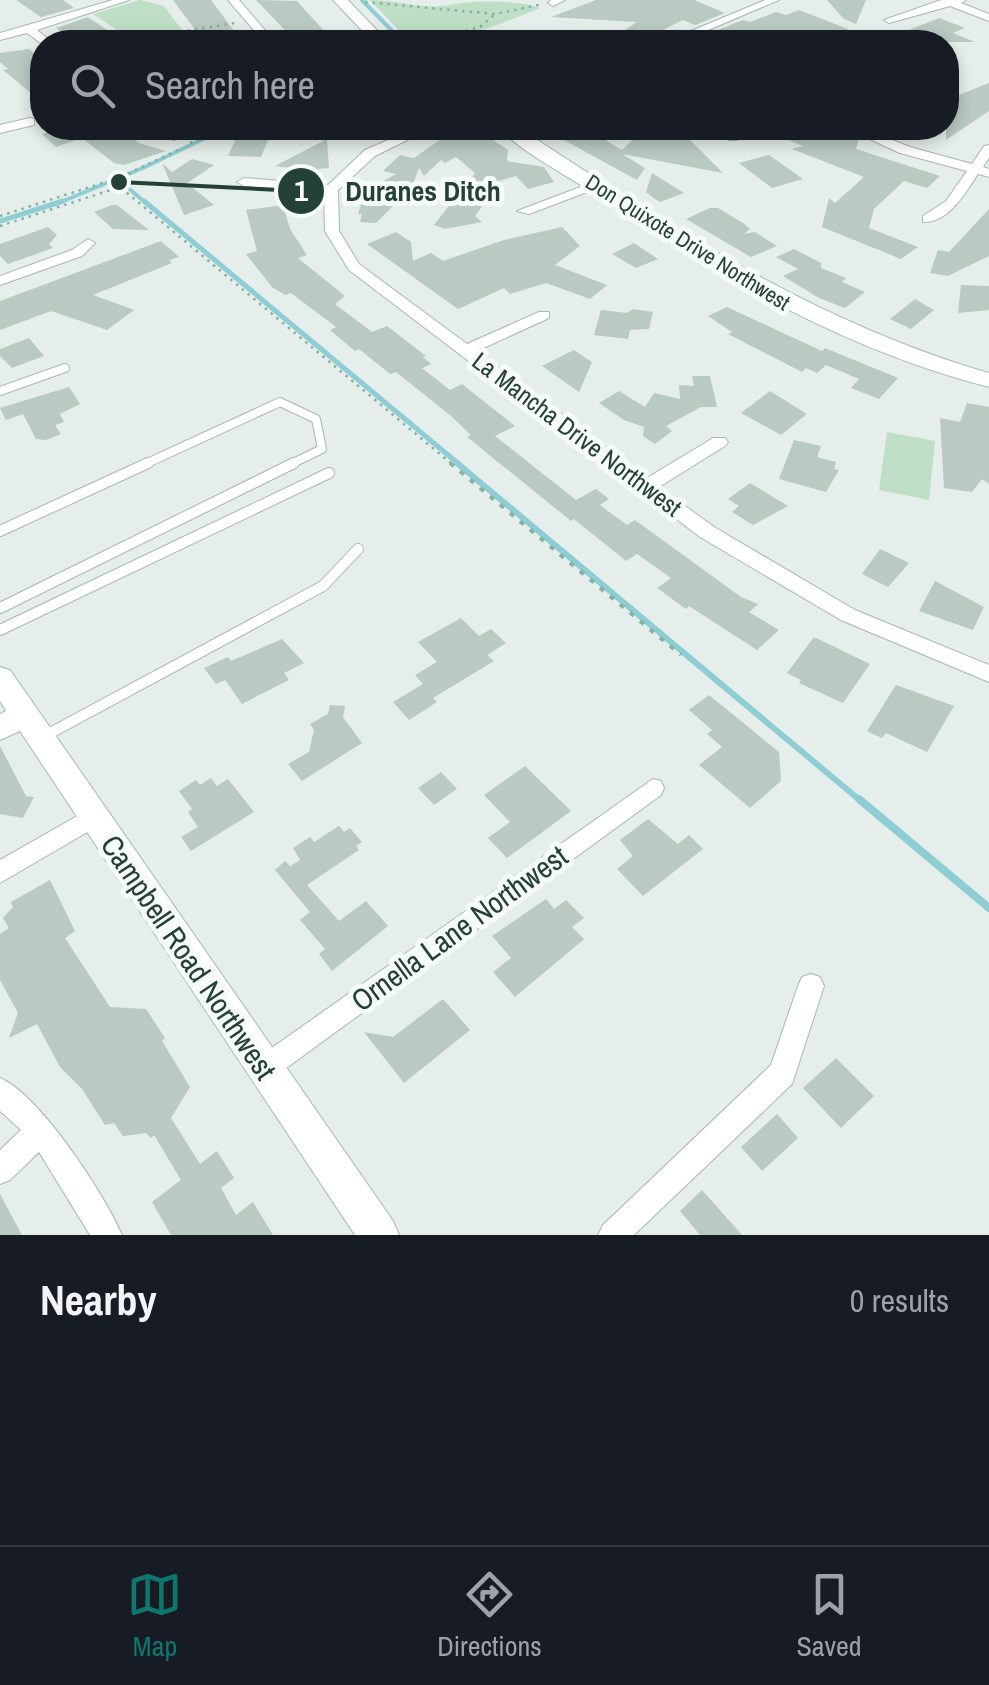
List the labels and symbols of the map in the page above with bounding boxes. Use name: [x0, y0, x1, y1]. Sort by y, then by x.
callout: Duranes Ditch: [276, 162, 521, 220]
street label: Don Quixote Drive Northwest: [580, 167, 796, 317]
text: 1: [294, 170, 308, 210]
text: Duranes Ditch: [345, 172, 501, 210]
street label: La Mancha Drive Northwest: [465, 344, 689, 524]
street label: Campbell Road Northwest: [92, 827, 286, 1087]
street label: Ornella Lane Northwest: [343, 836, 575, 1020]

